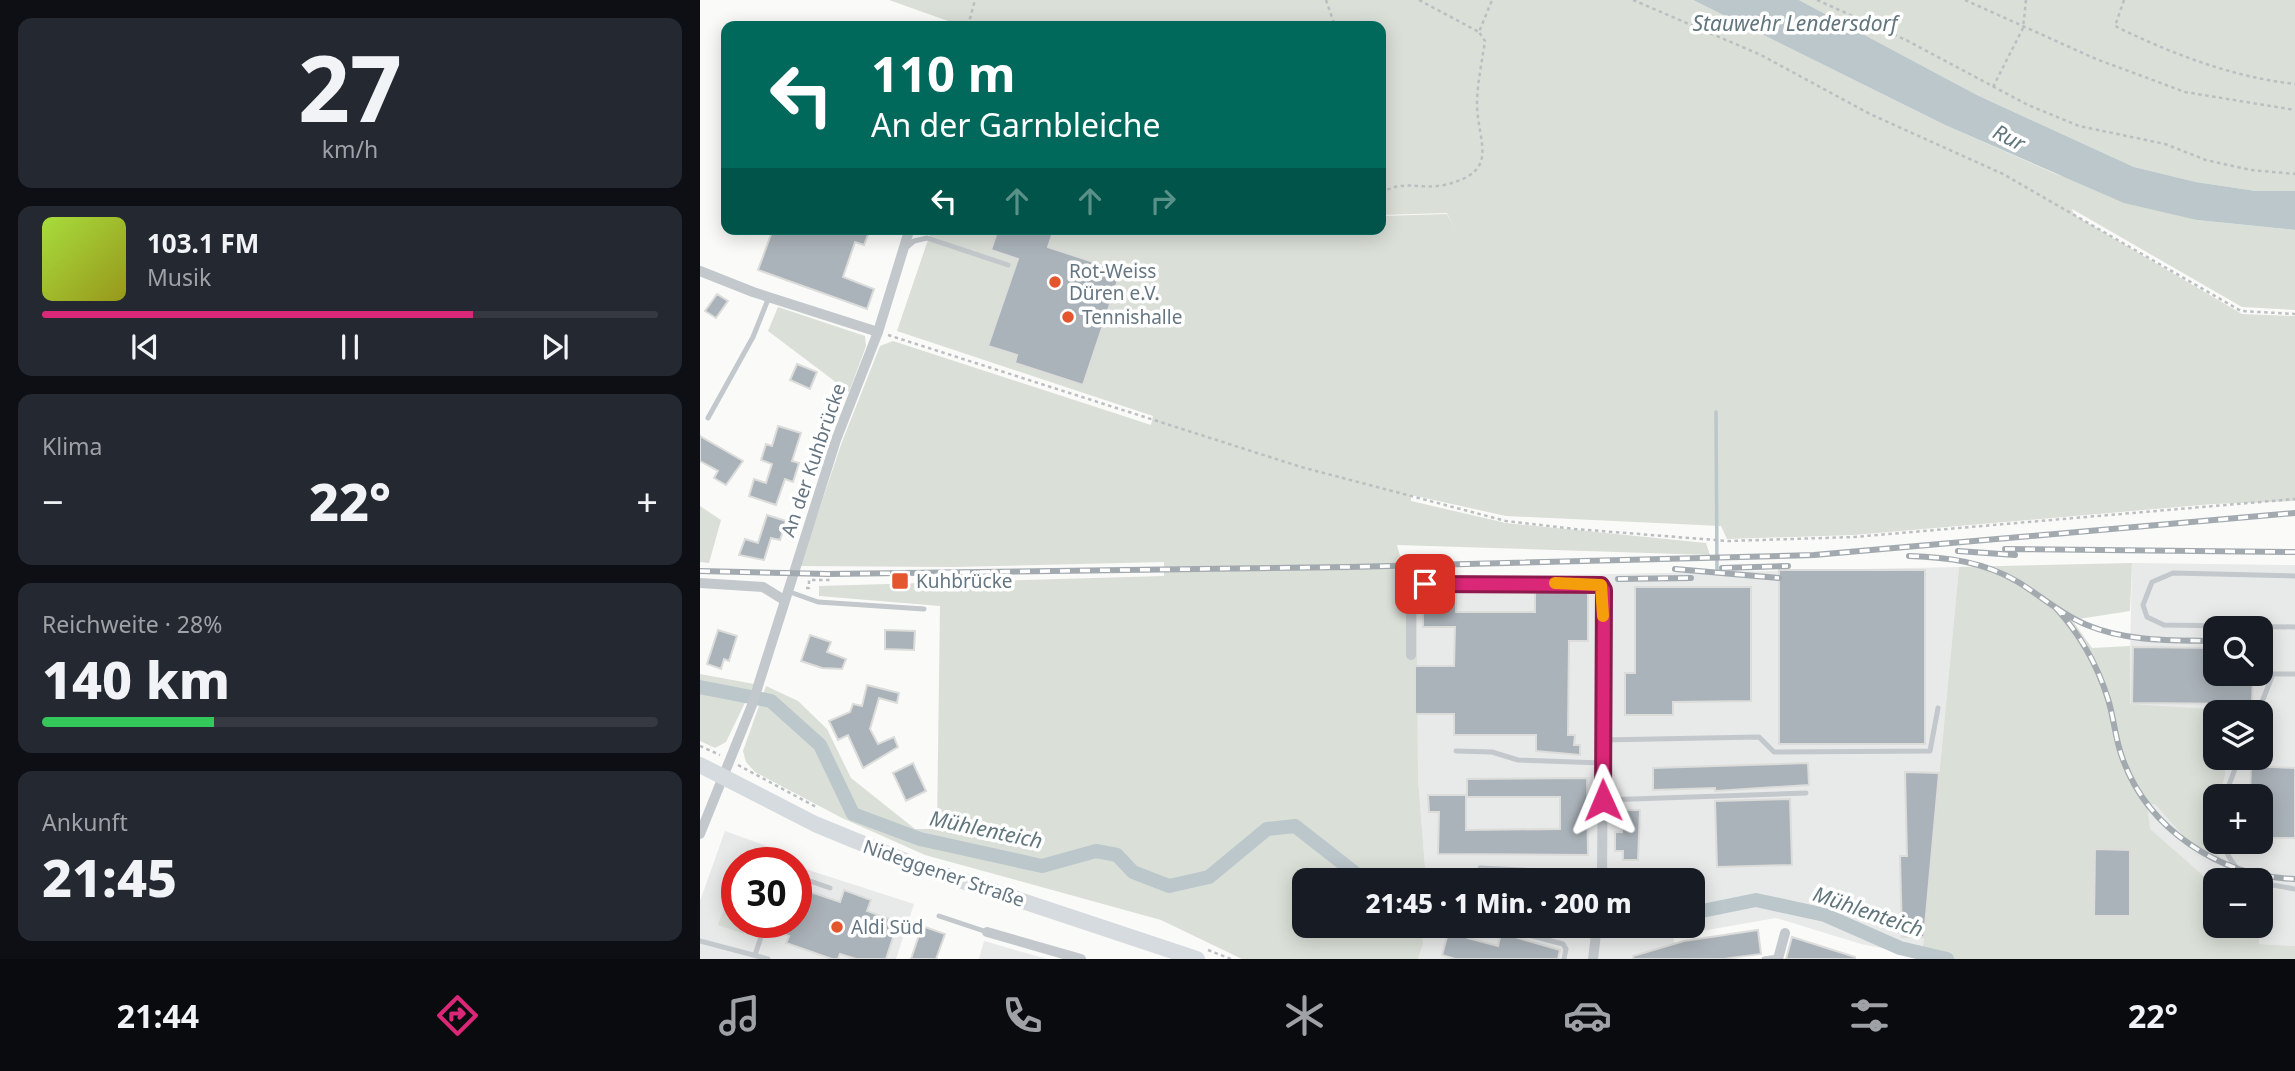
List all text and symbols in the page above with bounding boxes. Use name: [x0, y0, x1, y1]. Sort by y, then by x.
water label: Stauwehr Lendersdorf: [1692, 9, 1901, 37]
text: 27: [298, 25, 402, 149]
text: 110 m: [871, 40, 1016, 106]
icon: left: [756, 49, 847, 140]
text: An der Garnbleiche: [871, 103, 1160, 146]
water label: Rur: [1989, 117, 2032, 158]
text: km/h: [322, 133, 378, 165]
icon: left: [925, 182, 963, 220]
icon: ahead: [998, 182, 1036, 220]
icon: ahead: [1071, 182, 1109, 220]
icon: right: [1144, 182, 1182, 220]
text: 103.1 FM: [147, 225, 259, 261]
place label: Rot-Weiss Düren e.V.: [1069, 258, 1160, 306]
text: Musik: [147, 261, 211, 293]
marker: Rot-Weiss Düren e.V.: [1047, 274, 1063, 290]
place label: Tennishalle: [1082, 304, 1182, 330]
marker: Tennishalle: [1060, 309, 1076, 325]
icon: previous: [126, 328, 164, 366]
icon: pause: [331, 328, 369, 366]
icon: next: [536, 328, 574, 366]
street label: An der Kuhbrücke: [775, 380, 851, 540]
text: Klima: [42, 430, 103, 462]
text: 22°: [309, 465, 391, 536]
text: −: [42, 475, 64, 527]
text: +: [636, 475, 658, 527]
pin: [1395, 554, 1455, 614]
icon: arrive: [1406, 565, 1444, 603]
place label: Kuhbrücke: [916, 568, 1013, 594]
marker: Kuhbrücke: [890, 571, 910, 591]
text: Reichweite · 28%: [42, 608, 222, 640]
map controls: [2203, 616, 2273, 938]
button: search: [2203, 616, 2273, 686]
text: 140 km: [42, 643, 230, 714]
button: layers: [2203, 700, 2273, 770]
position arrow: [1566, 763, 1640, 837]
button: +: [2203, 784, 2273, 854]
water label: Mühlenteich: [927, 803, 1045, 855]
text: Ankunft: [42, 806, 128, 838]
street label: Nideggener Straße: [860, 833, 1028, 913]
text: 21:45: [42, 841, 177, 912]
speed limit sign: 30: [721, 847, 812, 938]
button: −: [2203, 868, 2273, 938]
water label: Mühlenteich: [1810, 879, 1927, 943]
text: 21:45 · 1 Min. · 200 m: [1365, 885, 1632, 921]
place label: Aldi Süd: [851, 914, 923, 940]
marker: Aldi Süd: [829, 919, 845, 935]
icon: directions: [433, 991, 482, 1040]
icon: music: [715, 991, 764, 1040]
icon: phone: [998, 991, 1047, 1040]
icon: climate: [1280, 991, 1329, 1040]
icon: car: [1563, 991, 1612, 1040]
icon: filters: [1845, 991, 1894, 1040]
text: 21:44: [117, 994, 199, 1037]
text: 22°: [2128, 994, 2178, 1037]

